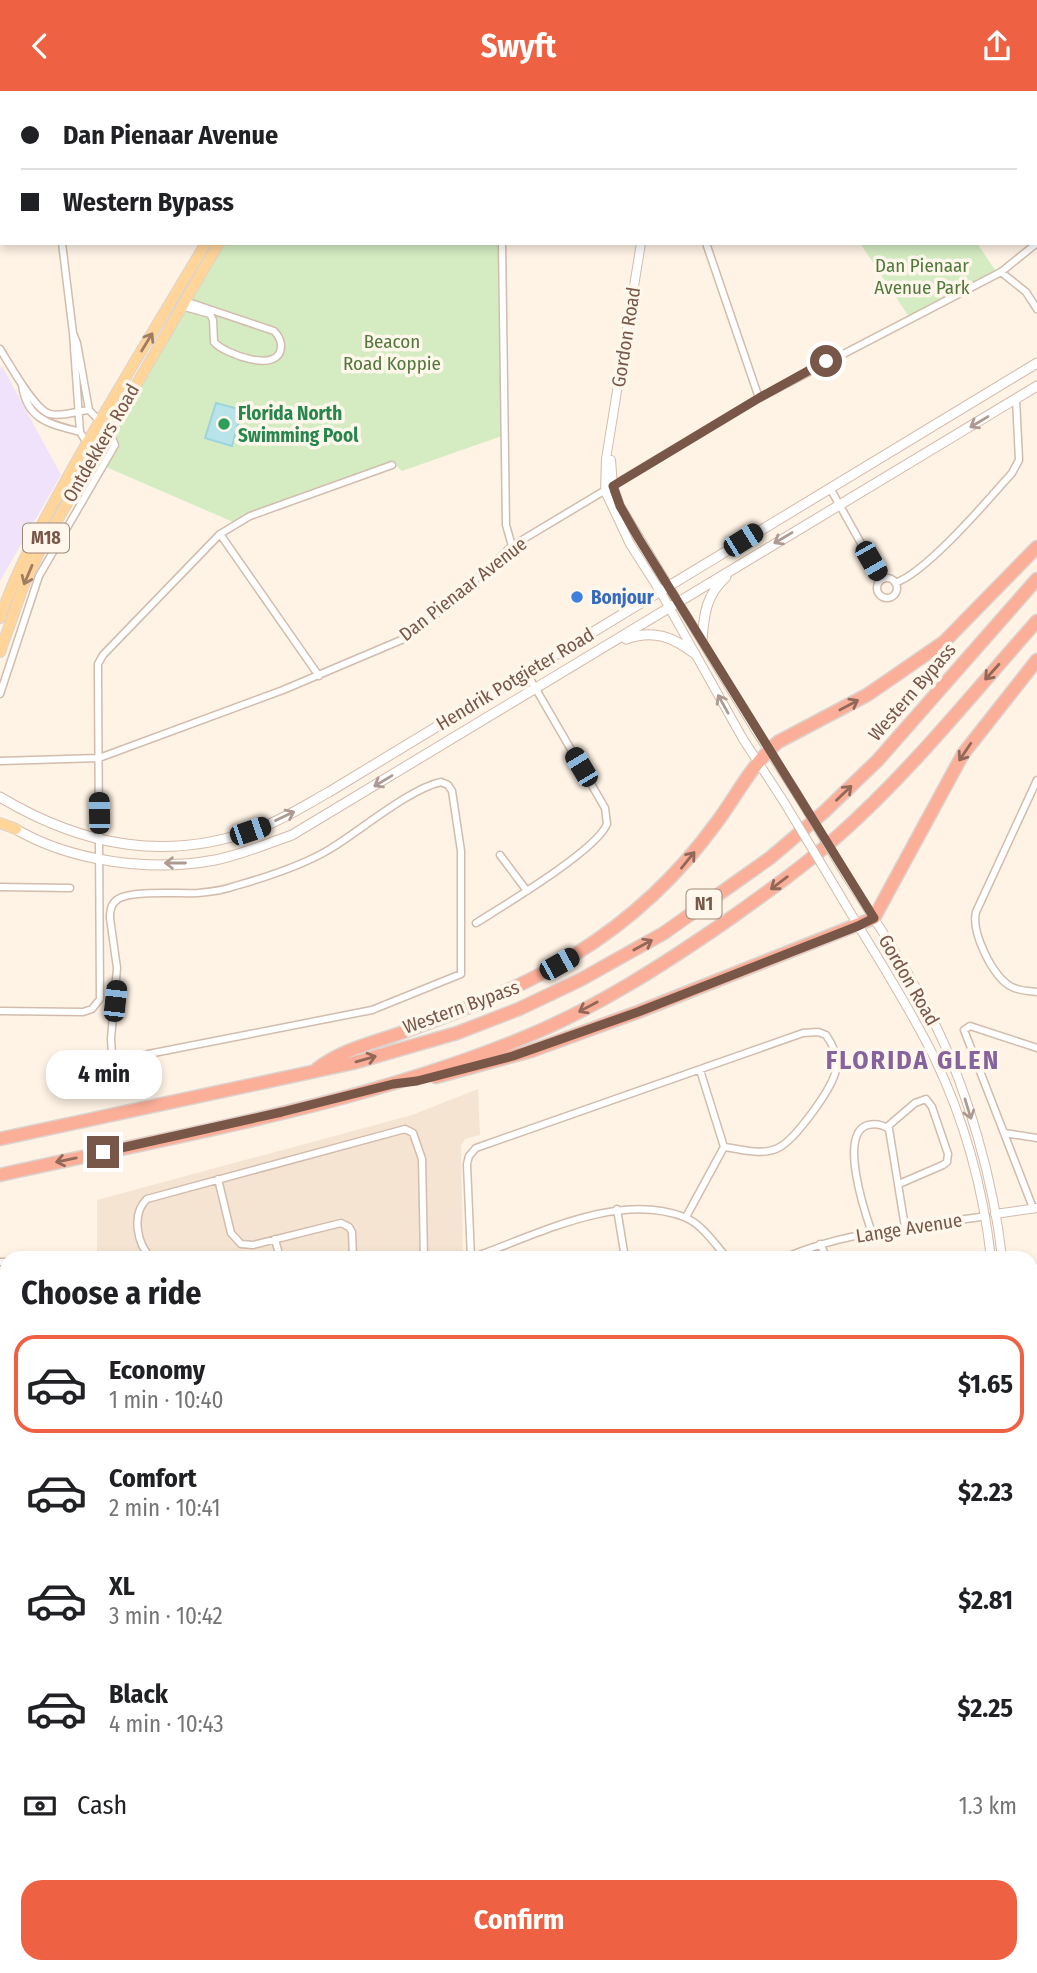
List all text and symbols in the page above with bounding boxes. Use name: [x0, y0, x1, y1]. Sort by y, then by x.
icon: back: [21, 27, 59, 65]
text: Swyft: [481, 27, 556, 65]
icon: share: [978, 27, 1016, 65]
text: Dan Pienaar Avenue: [63, 120, 278, 151]
text: Western Bypass: [63, 187, 234, 218]
park label: Dan Pienaar Avenue Park: [874, 254, 970, 299]
street label: Gordon Road: [607, 285, 645, 389]
park label: Beacon Road Koppie: [343, 330, 441, 375]
one-way arrow: [140, 332, 154, 352]
route start: [810, 345, 842, 377]
street label: Ontdekkers Road: [58, 380, 144, 506]
place label: Florida North Swimming Pool: [238, 402, 359, 447]
one-way arrow: [969, 415, 989, 429]
marker: Florida North Swimming Pool: [216, 416, 232, 432]
car: [720, 520, 767, 560]
road number: M18: [23, 523, 69, 553]
one-way arrow: [774, 531, 794, 545]
street label: Dan Pienaar Avenue: [395, 532, 531, 646]
car: [852, 538, 891, 584]
one-way arrow: [20, 564, 33, 586]
place label: Bonjour: [591, 586, 655, 609]
marker: Bonjour: [569, 589, 585, 605]
street label: Hendrik Potgieter Road: [432, 623, 598, 735]
street label: Western Bypass: [863, 638, 961, 746]
one-way arrow: [984, 662, 1000, 680]
one-way arrow: [716, 694, 730, 714]
one-way arrow: [838, 698, 859, 711]
one-way arrow: [958, 742, 972, 762]
car: [562, 744, 601, 790]
one-way arrow: [374, 775, 394, 789]
one-way arrow: [835, 785, 852, 802]
car: [89, 792, 110, 834]
one-way arrow: [274, 809, 295, 822]
car: [227, 814, 274, 848]
one-way arrow: [680, 851, 696, 869]
one-way arrow: [164, 857, 187, 870]
one-way arrow: [770, 876, 788, 891]
road number: N1: [686, 889, 722, 919]
street label: Gordon Road: [874, 931, 944, 1029]
one-way arrow: [632, 938, 653, 951]
car: [536, 945, 583, 983]
street label: Western Bypass: [400, 975, 522, 1039]
car: [103, 979, 128, 1023]
one-way arrow: [578, 1001, 599, 1014]
district label: FLORIDA GLEN: [826, 1045, 1000, 1076]
callout: 4 min: [45, 1051, 161, 1100]
one-way arrow: [354, 1052, 377, 1065]
text: 4 min: [78, 1060, 130, 1088]
one-way arrow: [962, 1097, 975, 1119]
route end: [87, 1136, 119, 1168]
one-way arrow: [55, 1154, 78, 1167]
street label: Lange Avenue: [854, 1208, 964, 1248]
text: Choose a ride: [21, 1274, 202, 1312]
icon: car: [25, 1353, 88, 1416]
text: Economy: [109, 1355, 205, 1386]
text: $1.65: [958, 1369, 1013, 1400]
text: 1 min · 10:40: [109, 1386, 224, 1414]
icon: car: [25, 1461, 88, 1524]
text: Comfort: [109, 1463, 197, 1494]
text: $2.23: [958, 1477, 1013, 1508]
text: 2 min · 10:41: [109, 1494, 220, 1522]
icon: car: [25, 1569, 88, 1632]
text: XL: [109, 1571, 135, 1602]
text: $2.81: [958, 1585, 1013, 1616]
text: 3 min · 10:42: [109, 1602, 223, 1630]
icon: car: [25, 1677, 88, 1740]
text: Black: [109, 1679, 168, 1710]
text: $2.25: [958, 1693, 1013, 1724]
text: 4 min · 10:43: [109, 1710, 224, 1738]
icon: cash: [21, 1787, 59, 1825]
text: Cash: [77, 1790, 127, 1821]
text: 1.3 km: [959, 1792, 1017, 1820]
button: Confirm: [21, 1880, 1017, 1960]

